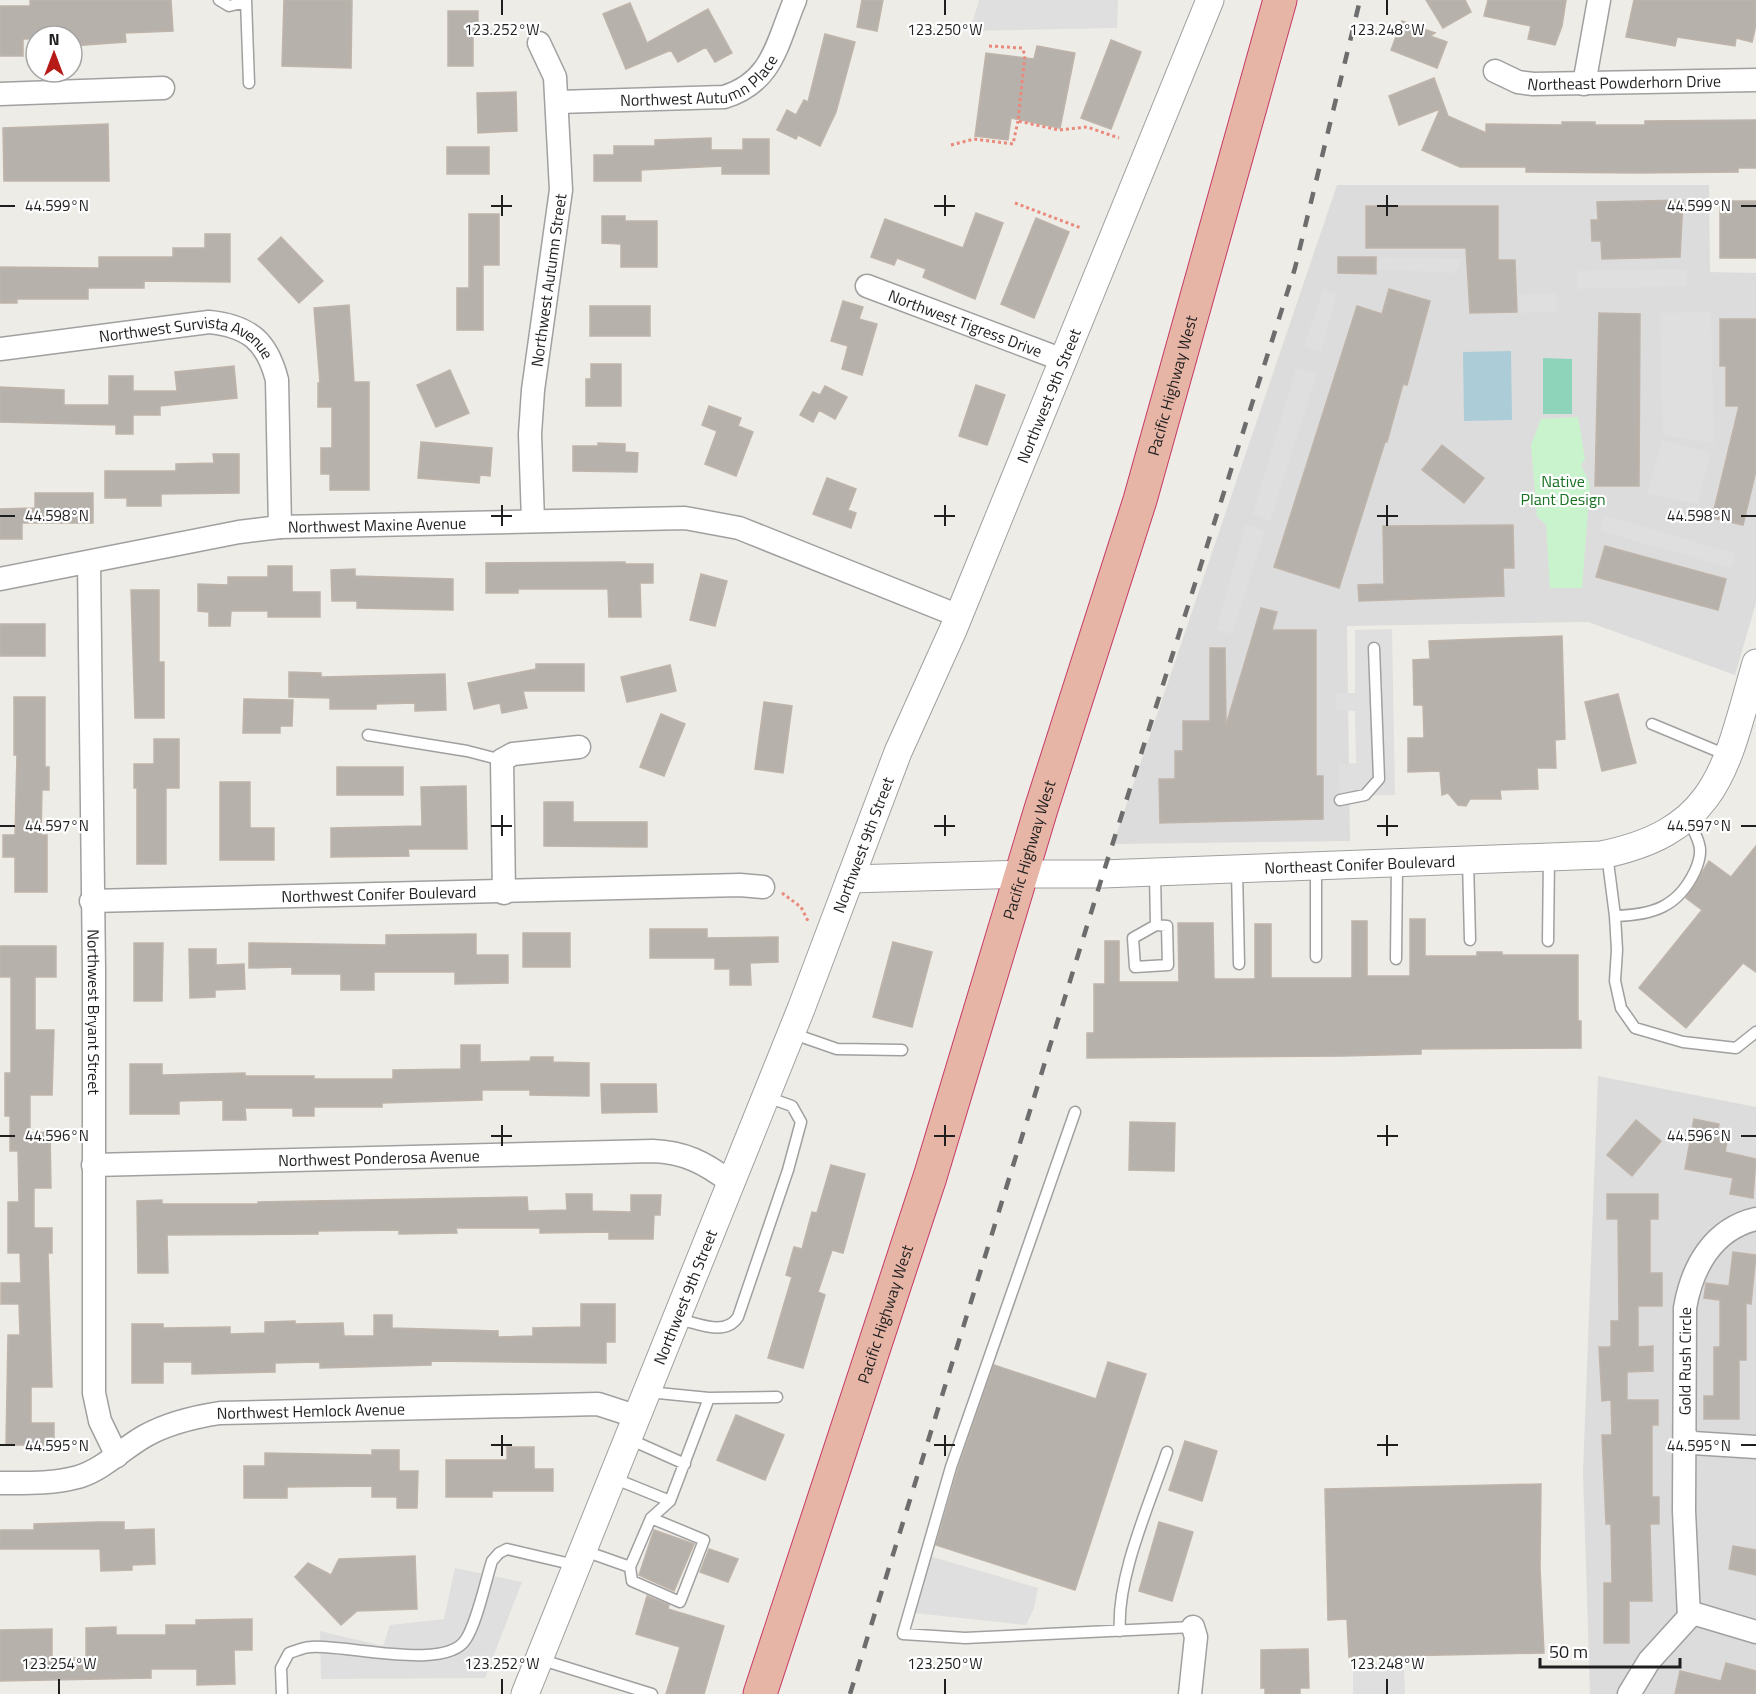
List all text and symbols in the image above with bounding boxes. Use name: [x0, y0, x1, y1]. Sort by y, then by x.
text: 123.252°W: [464, 18, 540, 41]
text: 123.250°W: [907, 18, 983, 41]
text: 123.248°W: [1349, 18, 1425, 41]
north arrow: [24, 24, 84, 84]
text: N: [48, 27, 60, 51]
street label: Northwest Autumn Place: [620, 50, 783, 112]
street label: Northeast Powderhorn Drive: [1526, 69, 1721, 97]
street label: Northwest Autumn Street: [524, 192, 572, 368]
text: 44.599°N: [25, 194, 89, 217]
text: 44.599°N: [1667, 194, 1731, 217]
street label: Northwest Tigress Drive: [885, 283, 1046, 363]
street label: Northwest Survista Avenue: [97, 310, 280, 363]
street label: Pacific Highway West: [1141, 312, 1203, 458]
street label: Northwest 9th Street: [1010, 324, 1087, 467]
park label: Native Plant Design: [1520, 469, 1606, 511]
text: 44.598°N: [25, 504, 89, 527]
text: 44.598°N: [1667, 504, 1731, 527]
street label: Northwest Maxine Avenue: [288, 511, 466, 539]
street label: Northwest 9th Street: [826, 773, 900, 916]
street label: Pacific Highway West: [996, 777, 1062, 923]
text: 44.597°N: [25, 814, 89, 837]
text: 44.597°N: [1667, 814, 1731, 837]
street label: Northeast Conifer Boulevard: [1264, 849, 1456, 880]
street label: Northwest Conifer Boulevard: [281, 880, 477, 908]
street label: Northwest Bryant Street: [81, 929, 106, 1095]
text: 44.596°N: [25, 1124, 89, 1147]
text: 44.596°N: [1667, 1124, 1731, 1147]
street label: Northwest Ponderosa Avenue: [278, 1143, 480, 1172]
street label: Northwest 9th Street: [647, 1226, 723, 1368]
street label: Pacific Highway West: [851, 1241, 919, 1387]
street label: Gold Rush Circle: [1672, 1307, 1697, 1415]
street label: Northwest Hemlock Avenue: [216, 1397, 405, 1425]
text: 44.595°N: [25, 1434, 89, 1457]
text: 44.595°N: [1667, 1434, 1731, 1457]
scale bar: [1540, 1631, 1680, 1669]
text: 50 m: [1549, 1638, 1588, 1665]
text: 123.254°W: [21, 1652, 97, 1675]
text: 123.252°W: [464, 1652, 540, 1675]
text: 123.250°W: [907, 1652, 983, 1675]
text: 123.248°W: [1349, 1652, 1425, 1675]

